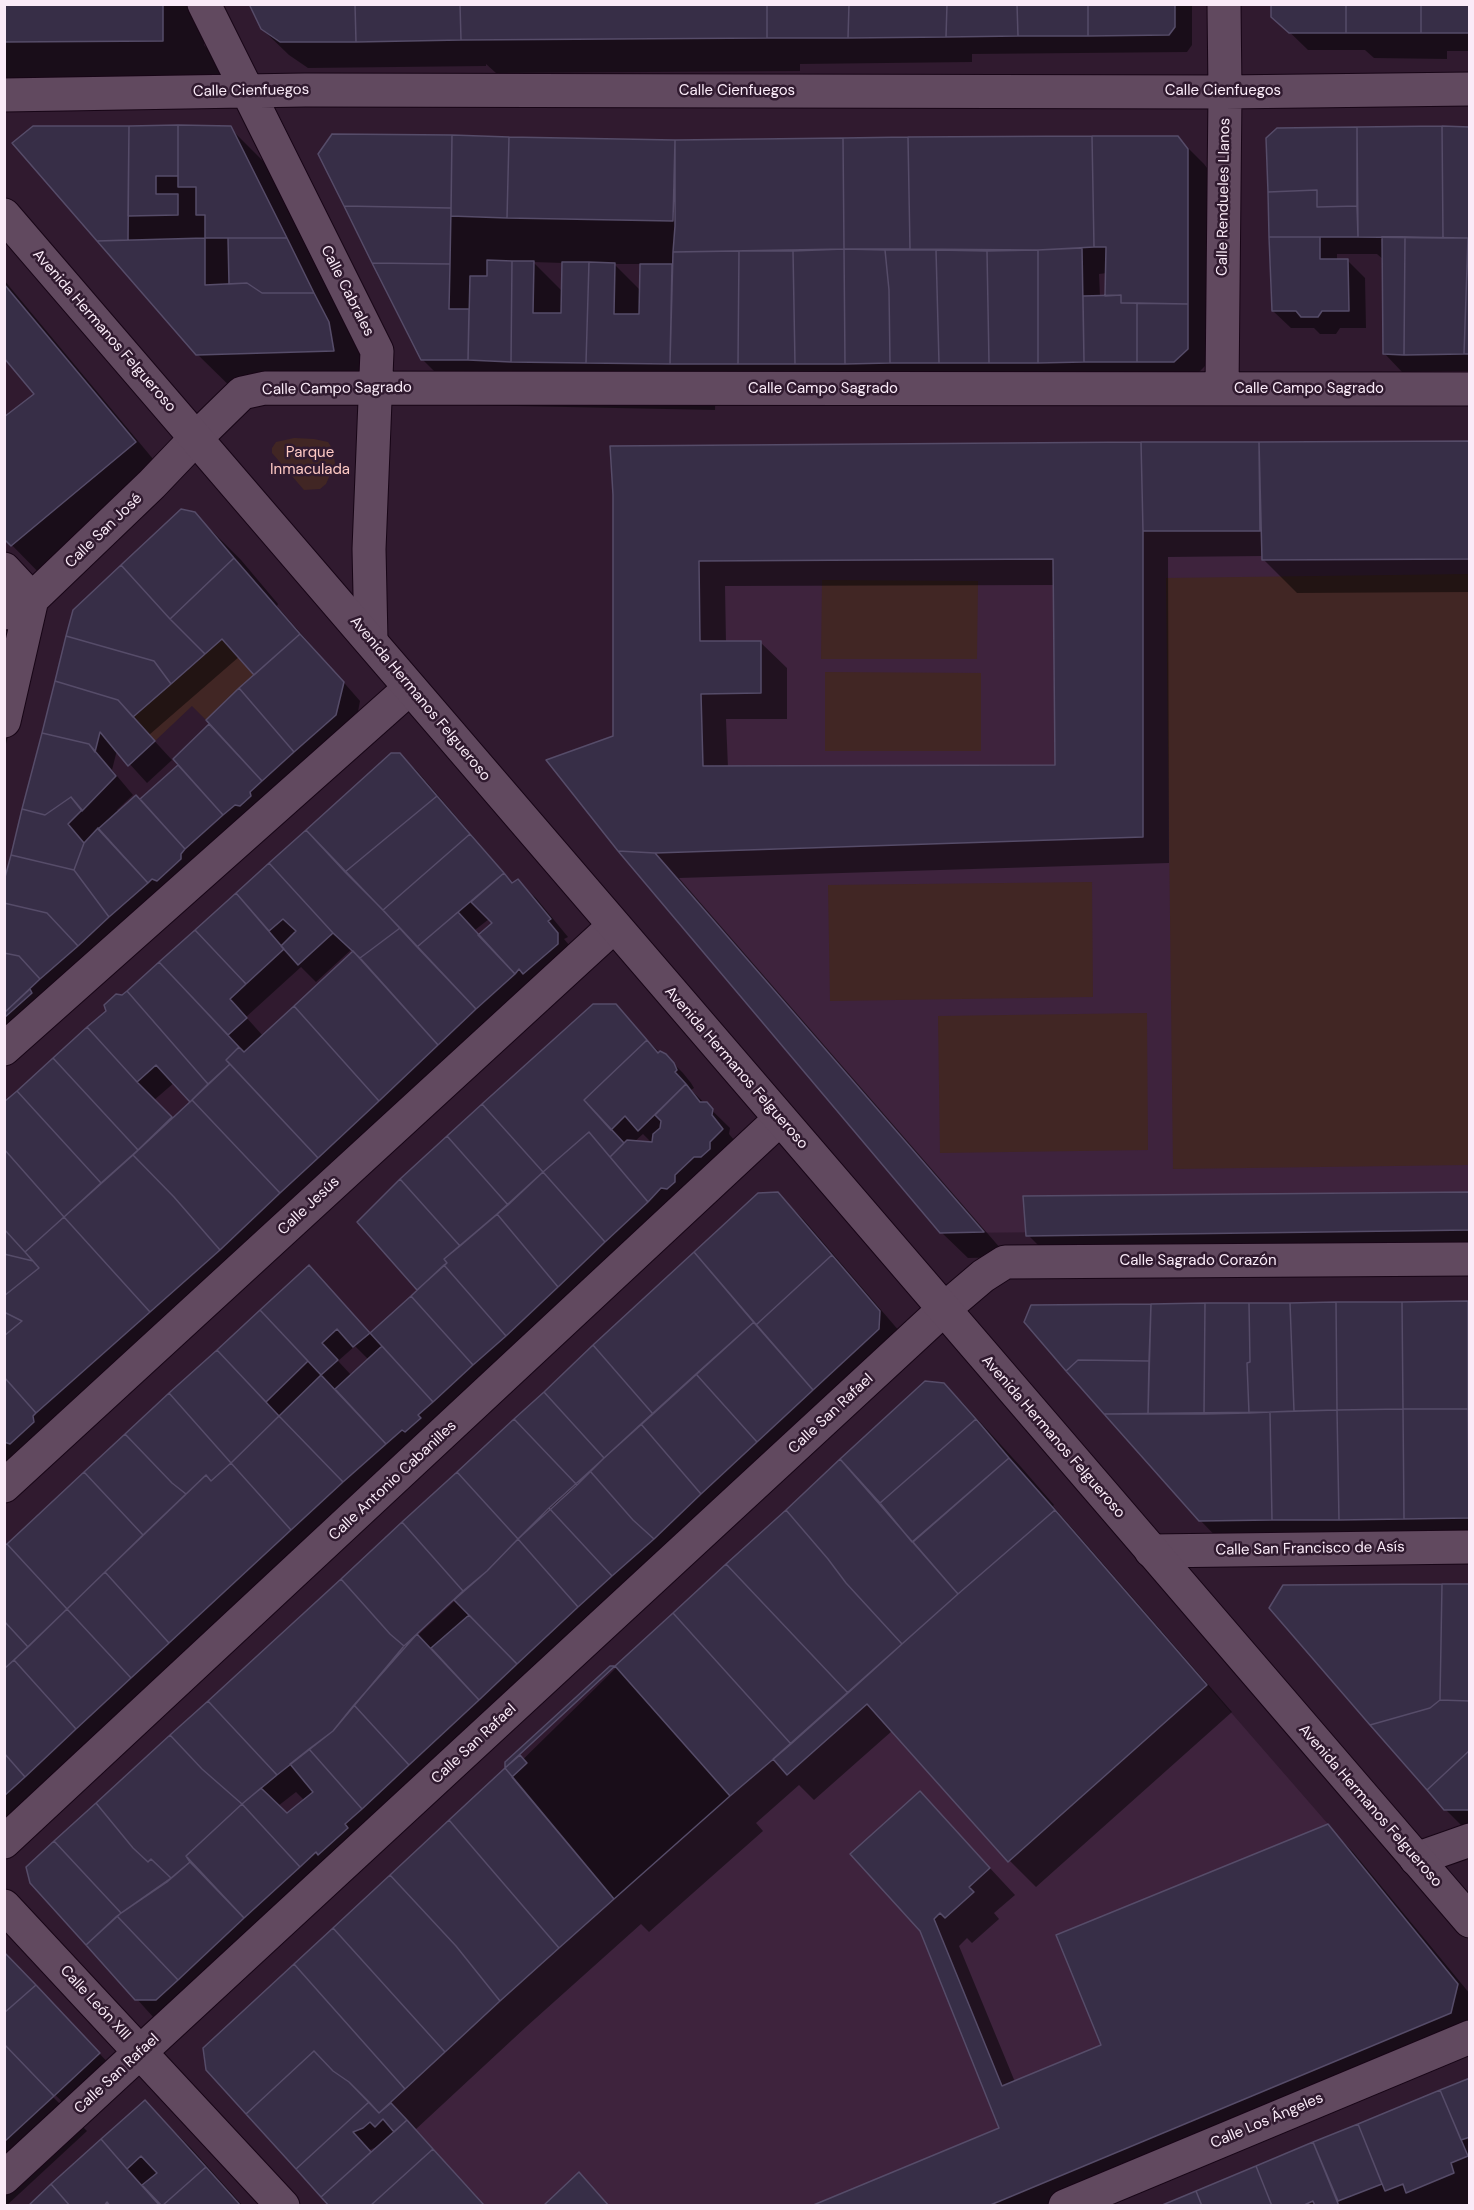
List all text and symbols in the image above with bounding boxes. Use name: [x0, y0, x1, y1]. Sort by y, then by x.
street label: Calle Cienfuegos: [193, 81, 309, 101]
street label: Calle Cienfuegos: [679, 82, 795, 100]
street label: Calle Cienfuegos: [1165, 82, 1281, 100]
street label: Calle Rendueles Llanos: [1214, 118, 1234, 276]
street label: Calle Cabrales: [316, 243, 378, 339]
street label: Avenida Hermanos Felgueroso: [28, 246, 180, 416]
street label: Calle Campo Sagrado: [262, 379, 412, 399]
street label: Calle Campo Sagrado: [748, 380, 898, 398]
street label: Calle Campo Sagrado: [1234, 380, 1384, 398]
park label: Parque Inmaculada: [270, 444, 350, 479]
street label: Calle San José: [62, 490, 146, 572]
street label: Avenida Hermanos Felgueroso: [346, 613, 494, 785]
street label: Avenida Hermanos Felgueroso: [660, 983, 812, 1153]
street label: Calle Jesús: [274, 1173, 344, 1239]
street label: Calle Sagrado Corazón: [1119, 1252, 1277, 1270]
street label: Avenida Hermanos Felgueroso: [977, 1352, 1129, 1522]
street label: Calle San Rafael: [785, 1370, 877, 1458]
street label: Calle Antonio Cabanilles: [326, 1417, 460, 1545]
street label: Calle San Francisco de Asís: [1215, 1538, 1405, 1560]
street label: Calle San Rafael: [428, 1700, 520, 1788]
street label: Avenida Hermanos Felgueroso: [1294, 1721, 1446, 1891]
street label: Calle León XIII: [56, 1962, 134, 2044]
street label: Calle San Rafael: [71, 2030, 163, 2118]
street label: Calle Los Ángeles: [1208, 2089, 1326, 2153]

